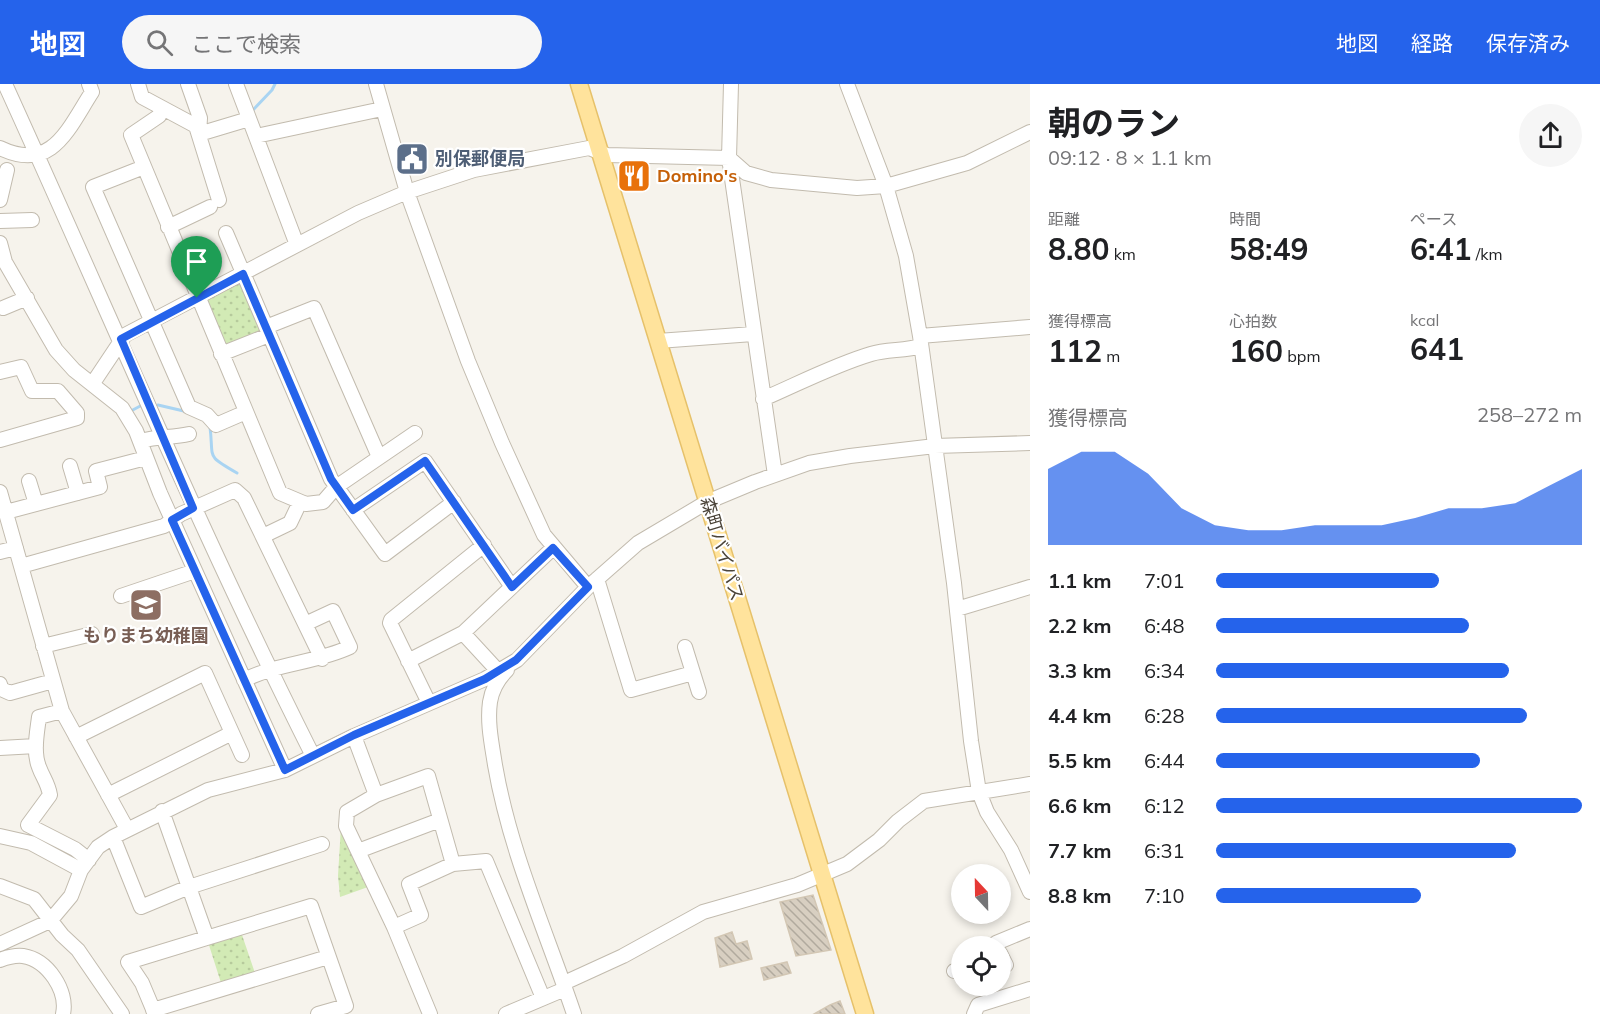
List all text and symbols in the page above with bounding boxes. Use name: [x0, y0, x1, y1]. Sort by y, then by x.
search box: [122, 15, 542, 69]
text: 地図: [30, 26, 86, 61]
icon: search: [143, 26, 176, 59]
text: ここで検索: [191, 30, 301, 58]
text: 地図: [1336, 30, 1378, 56]
text: 経路: [1411, 30, 1453, 56]
text: 保存済み: [1486, 30, 1570, 56]
text: 朝のラン: [1048, 102, 1180, 143]
button: share: [1519, 104, 1582, 167]
public building icon: 別保郵便局: [394, 141, 430, 177]
text: 09:12 · 8 × 1.1 km: [1048, 145, 1212, 170]
place label: 別保郵便局: [435, 147, 525, 170]
restaurant icon: Domino's: [616, 158, 652, 194]
place label: Domino's: [657, 164, 737, 187]
text: 距離: [1048, 209, 1080, 229]
text: 時間: [1229, 209, 1261, 229]
text: ペース: [1410, 209, 1457, 229]
text: 8.80: [1048, 230, 1109, 268]
text: 58:49: [1229, 230, 1308, 268]
text: 6:41: [1410, 230, 1471, 268]
pin: [171, 236, 222, 298]
text: km: [1109, 244, 1136, 264]
text: /km: [1471, 244, 1502, 264]
icon: arrive: [180, 245, 213, 278]
text: kcal: [1410, 310, 1439, 330]
text: 獲得標高: [1048, 311, 1112, 331]
text: 心拍数: [1229, 311, 1277, 331]
text: 641: [1410, 330, 1464, 368]
text: 112: [1048, 332, 1102, 370]
text: 160: [1229, 332, 1283, 370]
text: m: [1102, 346, 1120, 366]
text: bpm: [1283, 346, 1320, 366]
text: 258–272 m: [1477, 402, 1582, 427]
text: 獲得標高: [1048, 405, 1128, 430]
street label: 森町バイパス: [696, 494, 749, 604]
text: 1.1 km: [1048, 568, 1111, 593]
text: 7:01: [1144, 568, 1185, 593]
school or university icon: もりまち幼稚園: [128, 587, 164, 623]
text: 2.2 km: [1048, 613, 1111, 638]
text: 6:48: [1144, 613, 1185, 638]
place label: もりまち幼稚園: [83, 624, 209, 647]
text: 3.3 km: [1048, 658, 1111, 683]
text: 6:34: [1144, 658, 1185, 683]
text: 4.4 km: [1048, 703, 1111, 728]
text: 6:28: [1144, 703, 1185, 728]
text: 5.5 km: [1048, 748, 1111, 773]
text: 6:44: [1144, 748, 1185, 773]
text: 6.6 km: [1048, 793, 1111, 818]
text: 6:12: [1144, 793, 1185, 818]
text: 7.7 km: [1048, 838, 1111, 863]
text: 6:31: [1144, 838, 1185, 863]
north arrow: [951, 864, 1011, 924]
map controls: [951, 864, 1011, 996]
text: 8.8 km: [1048, 883, 1111, 908]
text: 7:10: [1144, 883, 1185, 908]
button: locate: [951, 936, 1011, 996]

